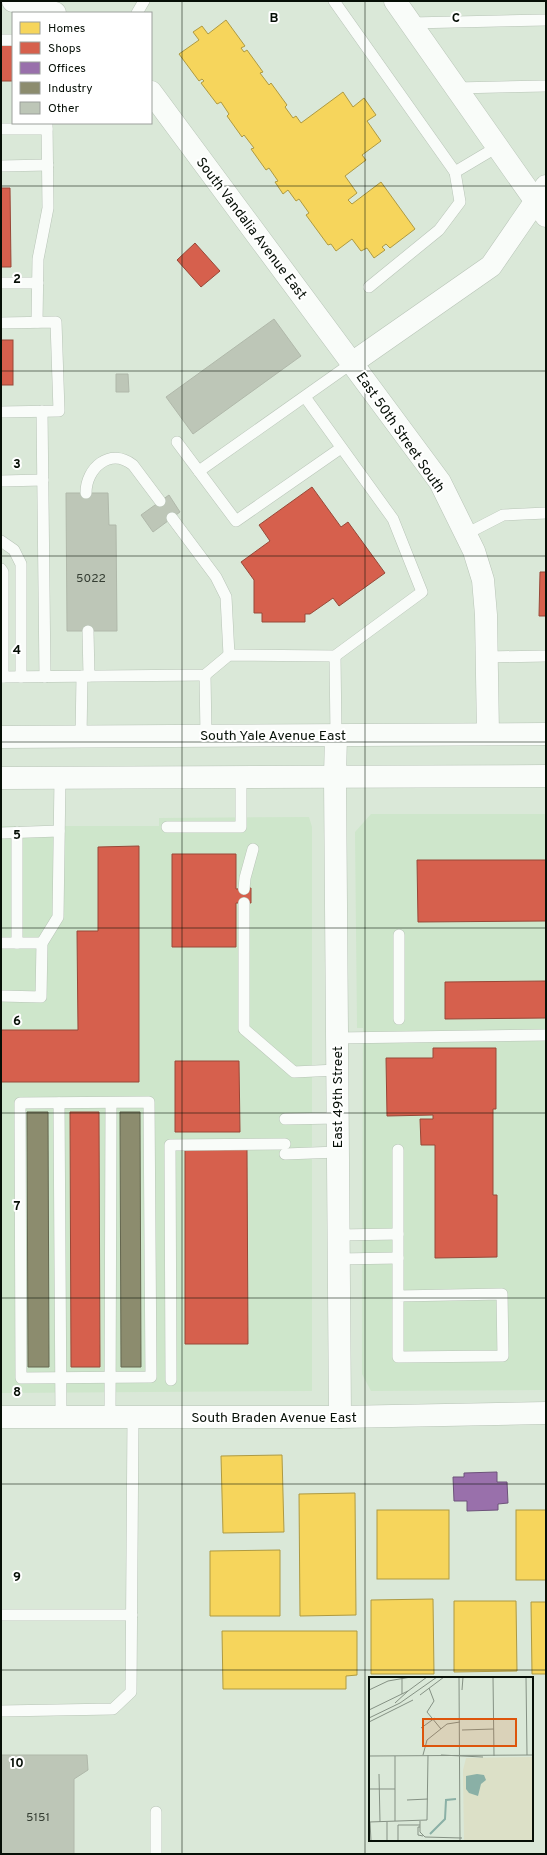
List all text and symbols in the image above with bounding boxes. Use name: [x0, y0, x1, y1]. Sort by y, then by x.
text: B: [270, 11, 279, 27]
text: C: [452, 11, 460, 27]
legend: [12, 12, 152, 124]
text: Homes: [48, 21, 85, 37]
text: Shops: [48, 41, 81, 57]
text: Offices: [48, 61, 86, 77]
text: Industry: [48, 81, 93, 97]
text: Other: [48, 101, 80, 117]
street label: South Vandalia Avenue East: [192, 155, 310, 303]
text: 2: [13, 272, 21, 288]
street label: East 50th Street South: [352, 369, 448, 496]
text: 3: [13, 457, 21, 473]
house number: 5022: [76, 571, 106, 587]
text: 4: [13, 643, 21, 659]
street label: South Yale Avenue East: [200, 728, 346, 745]
text: 5: [13, 828, 21, 844]
text: 6: [13, 1014, 21, 1030]
street label: East 49th Street: [330, 1046, 347, 1148]
text: 7: [14, 1199, 21, 1215]
text: 8: [13, 1385, 21, 1401]
street label: South Braden Avenue East: [191, 1410, 357, 1427]
text: 9: [13, 1570, 21, 1586]
inset map: [369, 1677, 533, 1841]
text: 10: [10, 1756, 24, 1772]
house number: 5151: [26, 1810, 50, 1826]

